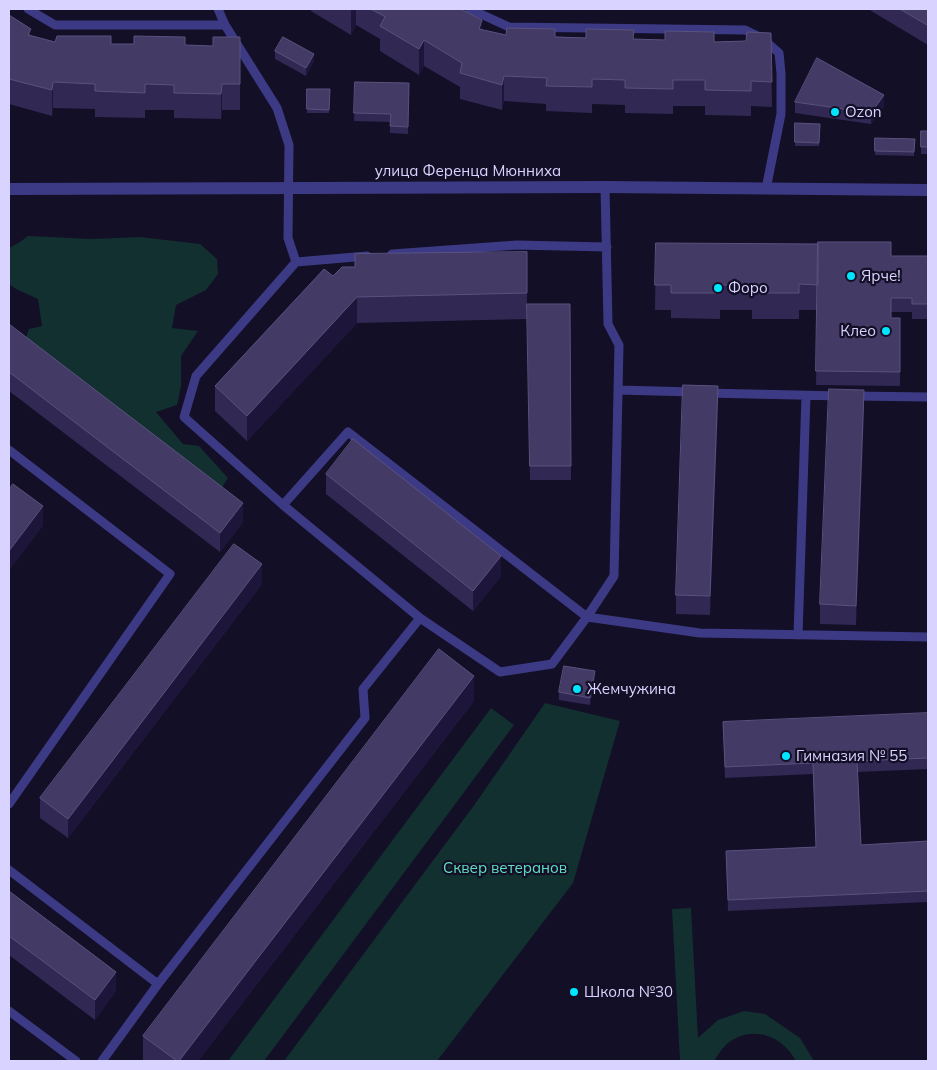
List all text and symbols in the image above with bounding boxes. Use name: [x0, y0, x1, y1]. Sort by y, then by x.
place label: Ozon: [845, 103, 882, 121]
marker: Ozon: [829, 106, 841, 118]
street label: улица Ференца Мюнниха: [375, 162, 561, 180]
place label: Ярче!: [861, 267, 901, 285]
marker: Ярче!: [845, 270, 857, 282]
place label: Форо: [728, 279, 768, 297]
marker: Форо: [712, 282, 724, 294]
place label: Клео: [840, 322, 876, 340]
marker: Клео: [880, 325, 892, 337]
place label: Жемчужина: [587, 680, 676, 698]
marker: Жемчужина: [571, 683, 583, 695]
place label: Гимназия № 55: [796, 747, 907, 765]
marker: Гимназия № 55: [780, 750, 792, 762]
park label: Сквер ветеранов: [443, 859, 567, 877]
place label: Школа №30: [584, 983, 673, 1001]
marker: Школа №30: [568, 986, 580, 998]

